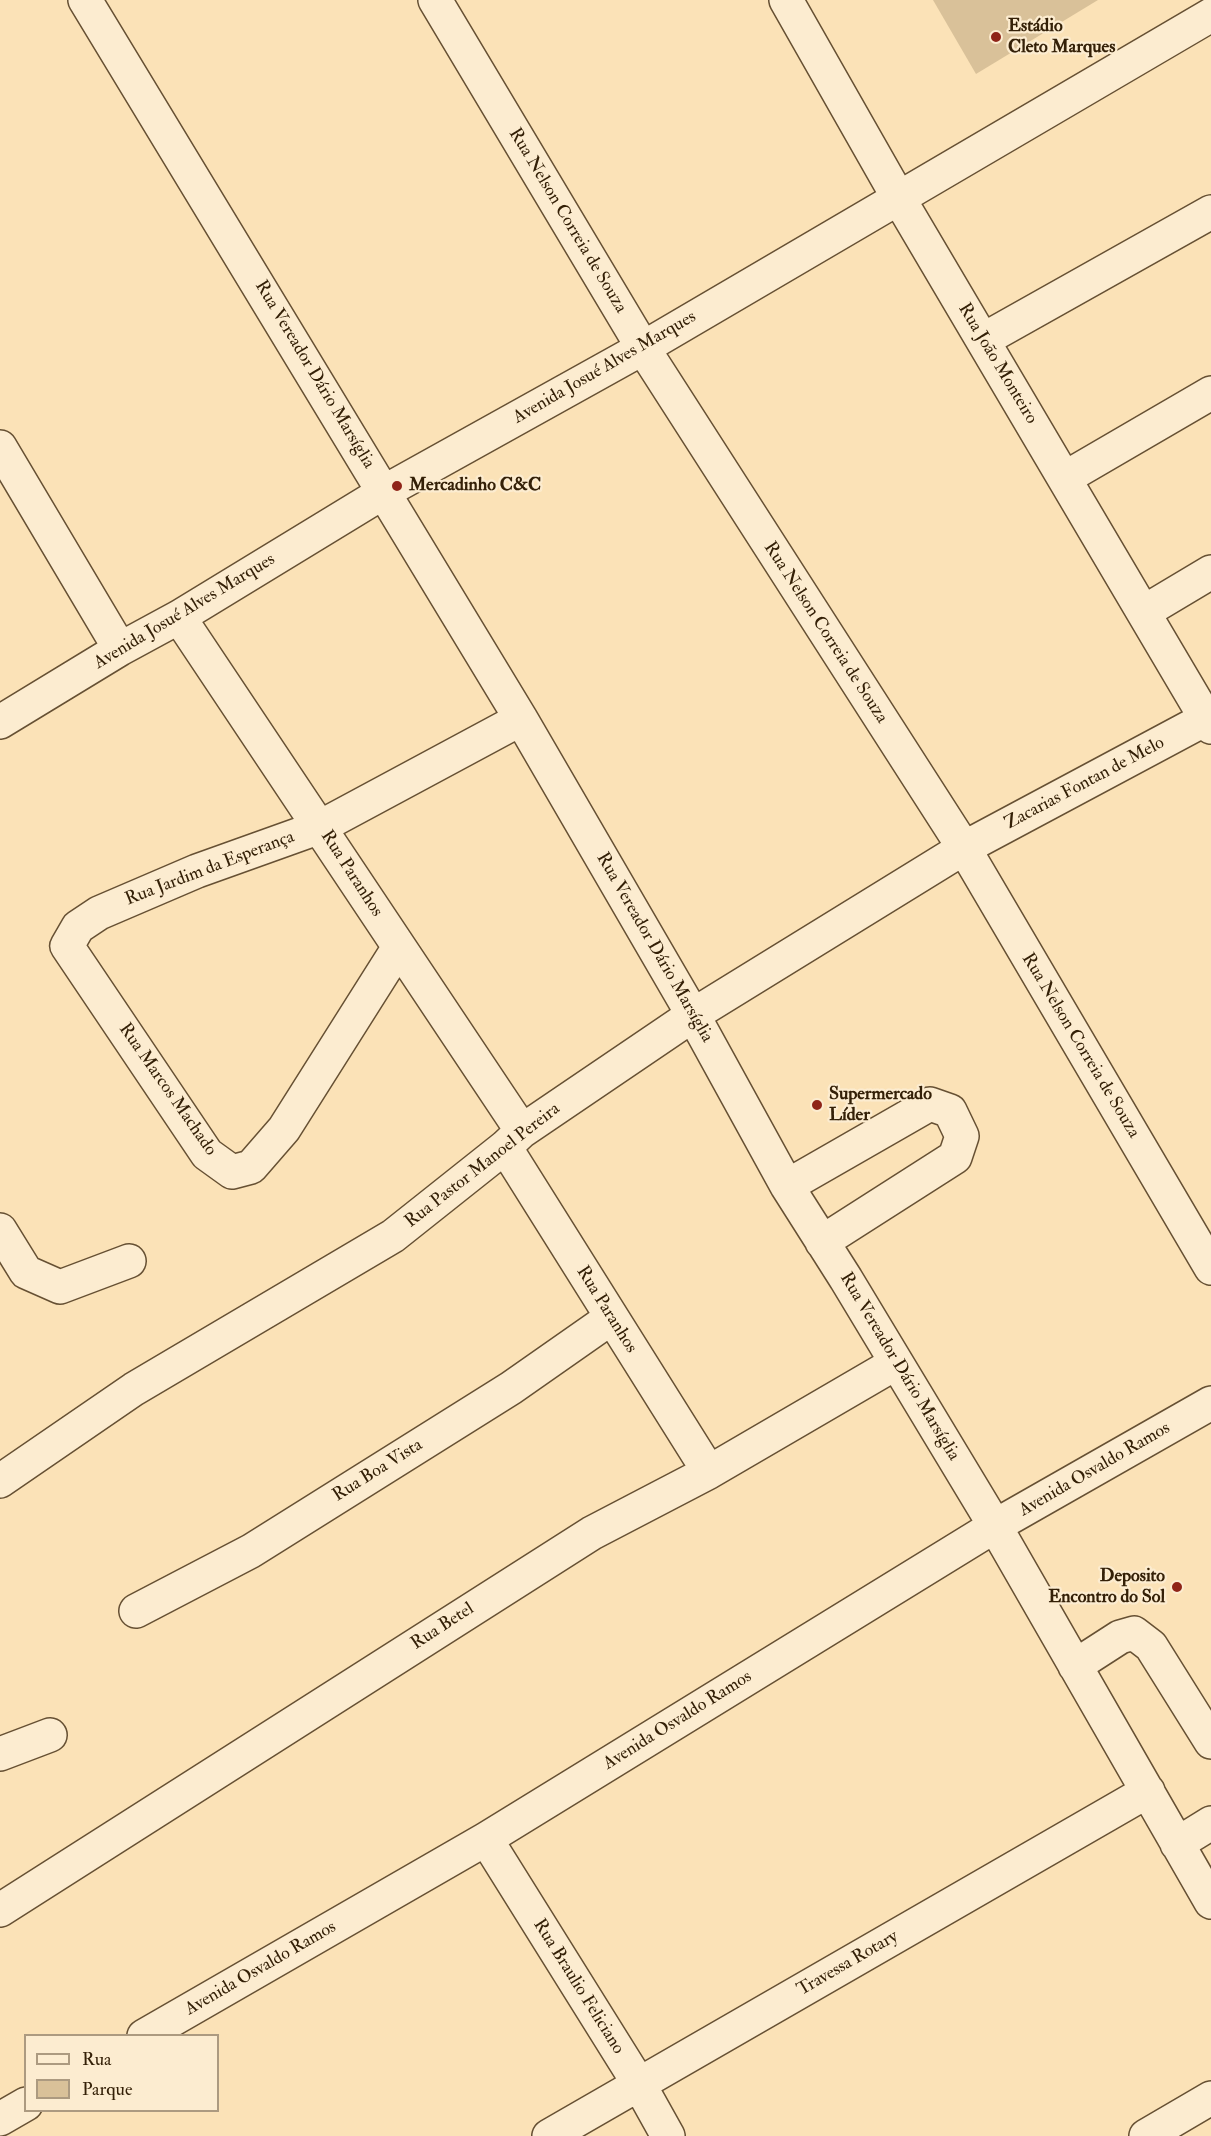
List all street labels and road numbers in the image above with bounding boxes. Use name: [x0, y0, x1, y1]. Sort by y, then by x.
street label: Rua Nelson Correia de Souza: [503, 125, 631, 317]
street label: Rua Vereador Dário Marsíglia: [249, 277, 379, 473]
street label: Rua João Monteiro: [952, 300, 1042, 428]
street label: Avenida Josué Alves Marques: [510, 307, 700, 429]
street label: Rua Nelson Correia de Souza: [758, 538, 892, 728]
street label: Avenida Josué Alves Marques: [91, 549, 279, 675]
street label: Zacarias Fontan de Melo: [1002, 733, 1168, 835]
street label: Rua Jardim da Esperança: [122, 827, 298, 911]
street label: Rua Paranhos: [315, 827, 387, 921]
street label: Rua Vereador Dário Marsíglia: [591, 849, 717, 1047]
street label: Rua Nelson Correia de Souza: [1016, 950, 1144, 1142]
street label: Rua Marcos Machado: [113, 1020, 221, 1160]
street label: Rua Pastor Manoel Pereira: [401, 1099, 565, 1233]
street label: Rua Paranhos: [571, 1263, 641, 1357]
street label: Rua Vereador Dário Marsíglia: [834, 1269, 964, 1465]
street label: Avenida Osvaldo Ramos: [1016, 1418, 1174, 1522]
street label: Rua Boa Vista: [329, 1435, 427, 1507]
street label: Rua Betel: [408, 1599, 478, 1655]
street label: Avenida Osvaldo Ramos: [600, 1667, 756, 1775]
street label: Rua Braulio Feliciano: [528, 1915, 628, 2059]
street label: Avenida Osvaldo Ramos: [182, 1917, 340, 2021]
street label: Travessa Rotary: [794, 1926, 902, 2002]

